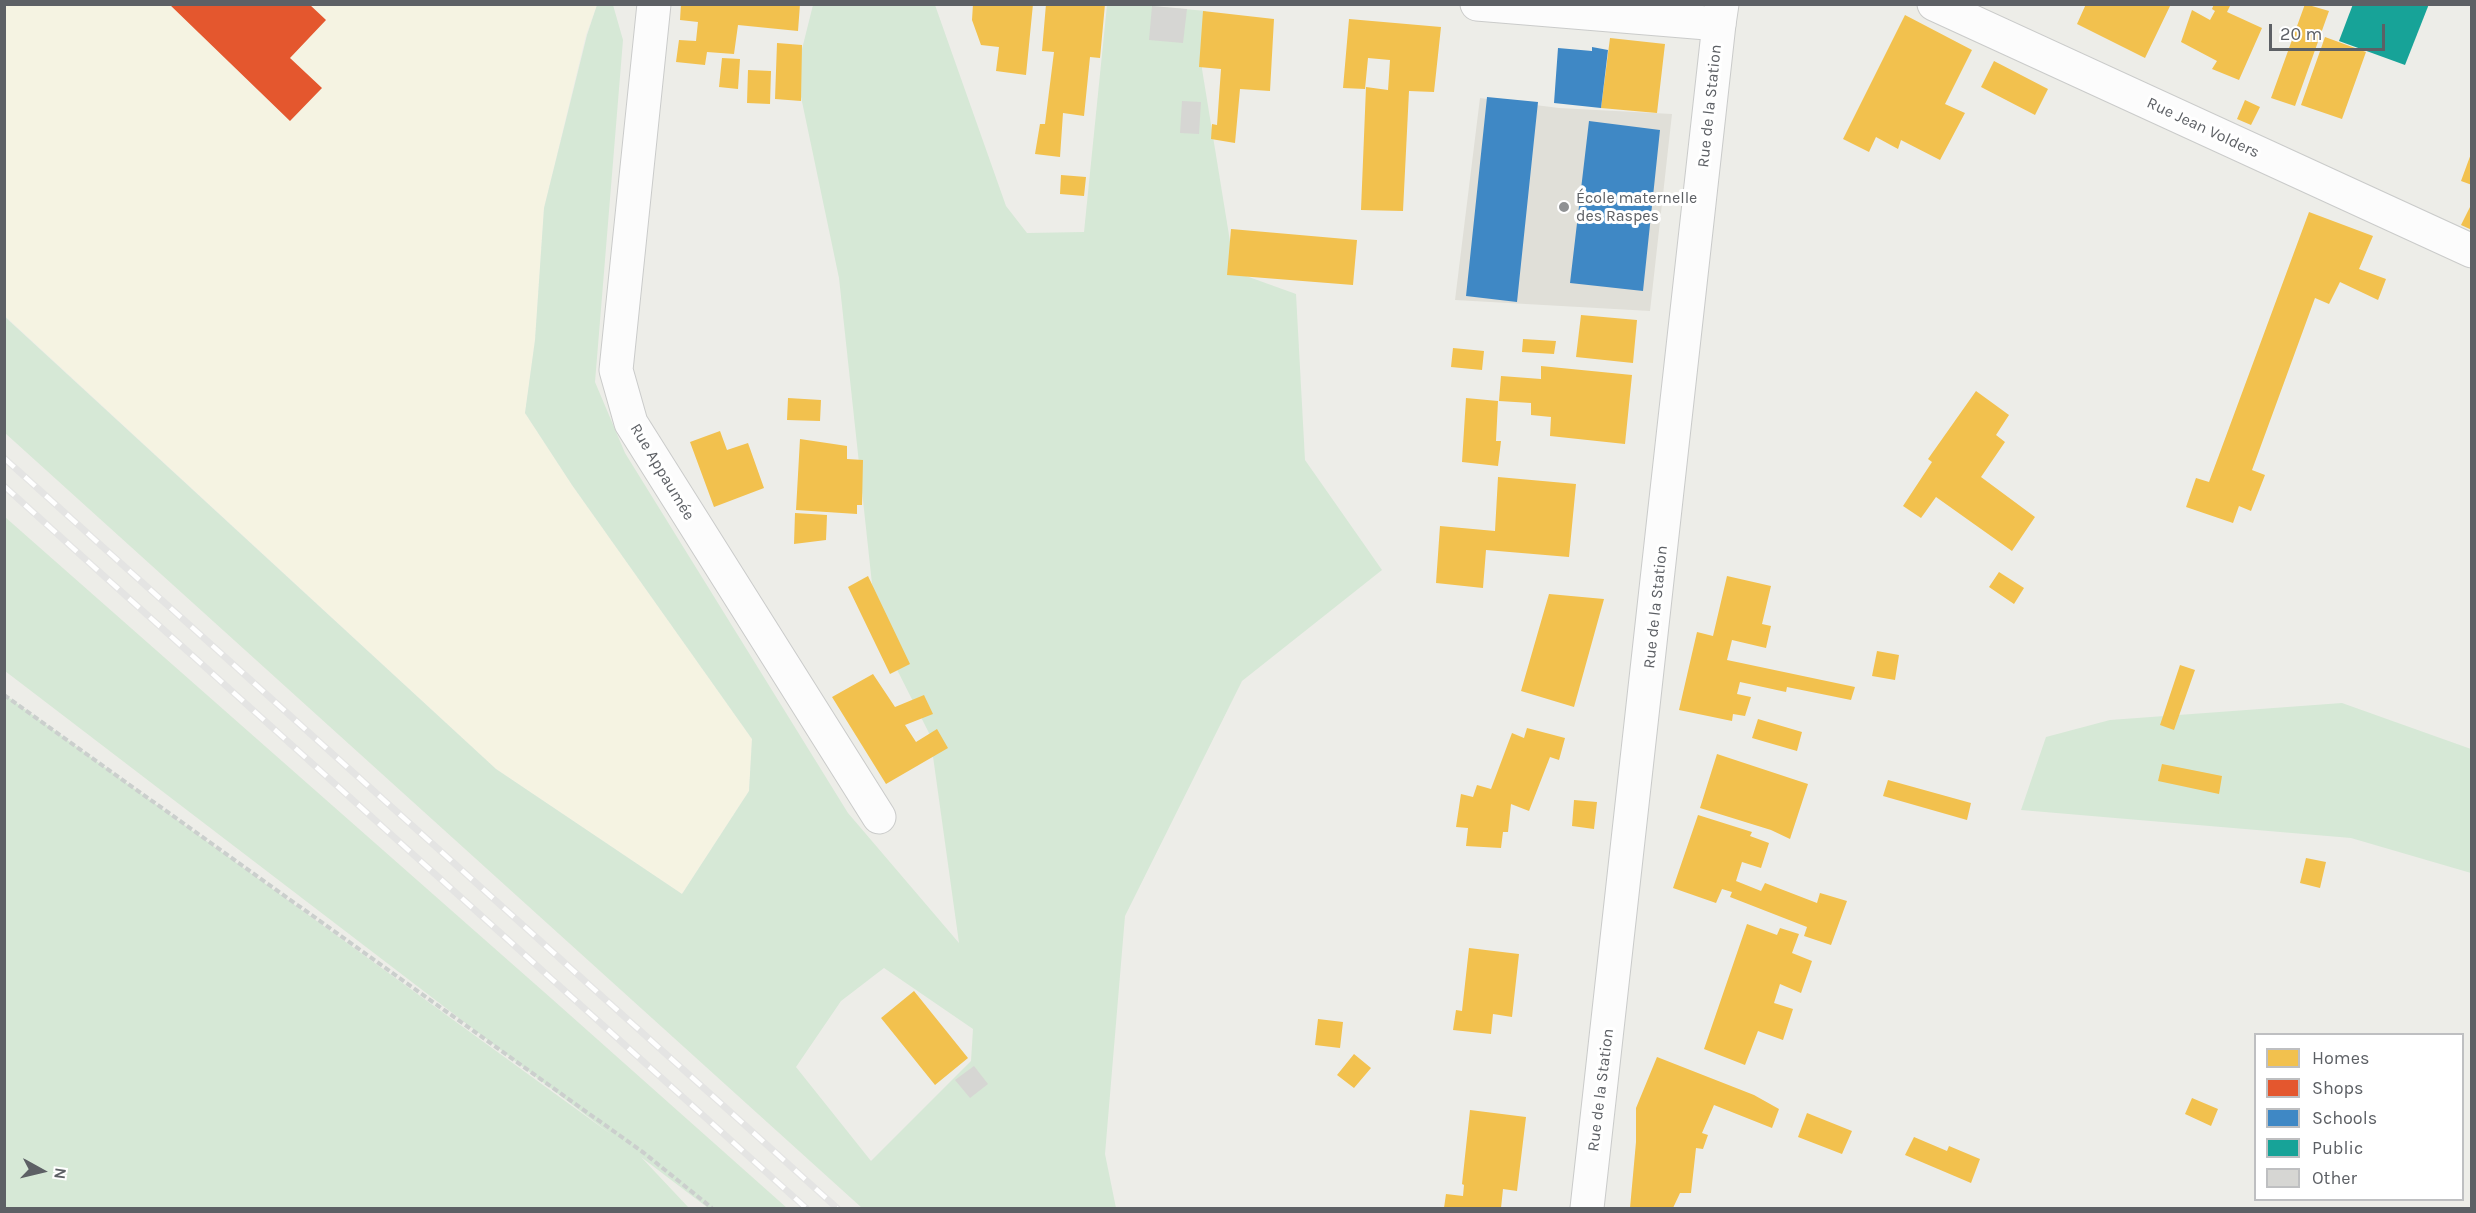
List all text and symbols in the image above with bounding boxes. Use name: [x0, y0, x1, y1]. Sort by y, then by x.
scale bar: [2272, 12, 2388, 50]
text: 20 m: [2280, 23, 2322, 45]
street label: Rue de la Station: [1694, 43, 1726, 169]
street label: Rue Jean Volders: [2144, 94, 2262, 162]
place label: École maternelle des Raspes: [1576, 188, 1697, 226]
marker: École maternelle des Raspes: [1557, 200, 1571, 214]
street label: Rue Appaumée: [626, 420, 698, 524]
street label: Rue de la Station: [1640, 544, 1672, 670]
street label: Rue de la Station: [1584, 1027, 1618, 1153]
legend: [2254, 1033, 2464, 1201]
text: Homes: [2312, 1047, 2369, 1069]
text: Shops: [2312, 1077, 2364, 1099]
text: Schools: [2312, 1107, 2377, 1129]
text: Public: [2312, 1137, 2363, 1159]
north arrow: [12, 1141, 72, 1201]
text: N: [50, 1167, 71, 1181]
text: Other: [2312, 1167, 2357, 1189]

